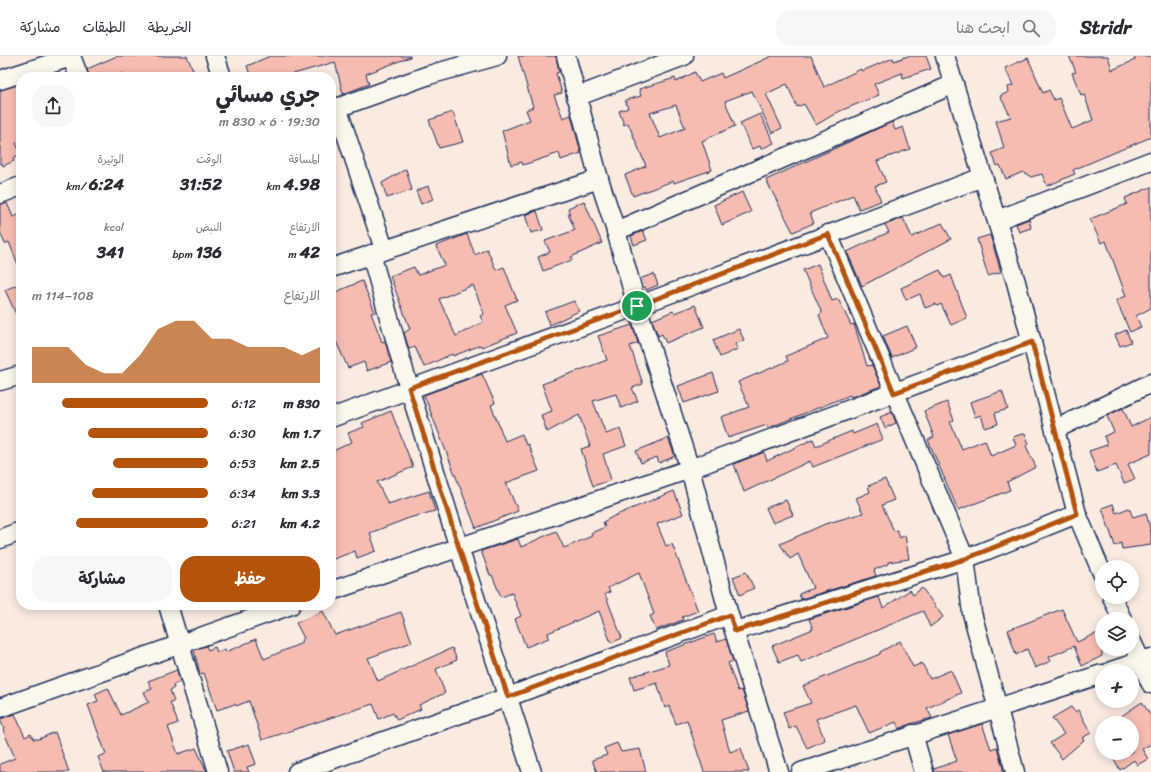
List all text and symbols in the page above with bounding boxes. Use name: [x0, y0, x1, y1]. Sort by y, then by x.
search box: [776, 10, 1056, 46]
text: Stridr: [1080, 11, 1131, 44]
text: مشاركة: [20, 15, 60, 40]
text: الطبقات: [82, 15, 126, 40]
text: الخريطة: [148, 15, 191, 40]
text: ابحث هنا: [956, 15, 1010, 41]
icon: search: [1020, 17, 1042, 39]
text: جري مسائي: [215, 75, 320, 114]
button: share: [32, 85, 74, 127]
text: 19:30 · 6 × 830 m: [219, 110, 320, 133]
text: الوتيرة: [97, 150, 124, 169]
text: الوقت: [196, 150, 222, 169]
text: المسافة: [289, 150, 320, 169]
text: 6:24: [89, 169, 124, 199]
text: 31:52: [180, 169, 222, 199]
text: 4.98: [284, 169, 320, 199]
text: /km: [66, 177, 89, 196]
text: km: [266, 177, 284, 196]
text: kcal: [104, 218, 124, 237]
text: النبض: [196, 218, 222, 237]
text: الارتفاع: [289, 218, 320, 237]
text: 341: [97, 237, 124, 267]
text: 136: [196, 237, 222, 267]
text: 42: [300, 237, 320, 267]
text: bpm: [173, 245, 196, 264]
text: m: [288, 245, 300, 264]
text: 108–114 m: [32, 284, 94, 307]
text: الارتفاع: [284, 284, 320, 307]
pin: [620, 289, 654, 323]
icon: arrive: [626, 295, 648, 317]
text: 6:12: [232, 392, 256, 415]
text: 830 m: [283, 392, 320, 415]
text: 6:30: [229, 422, 256, 445]
text: 1.7 km: [283, 422, 320, 445]
text: 6:53: [230, 452, 256, 475]
text: 2.5 km: [280, 452, 320, 475]
text: 6:34: [229, 482, 256, 505]
text: 3.3 km: [282, 482, 320, 505]
text: 6:21: [232, 512, 256, 535]
text: 4.2 km: [280, 512, 320, 535]
button: مشاركة: [32, 556, 172, 602]
button: حفظ: [180, 556, 320, 602]
map controls: [1095, 560, 1139, 760]
button: locate: [1095, 560, 1139, 604]
button: layers: [1095, 612, 1139, 656]
button: +: [1095, 664, 1139, 708]
button: −: [1095, 716, 1139, 760]

